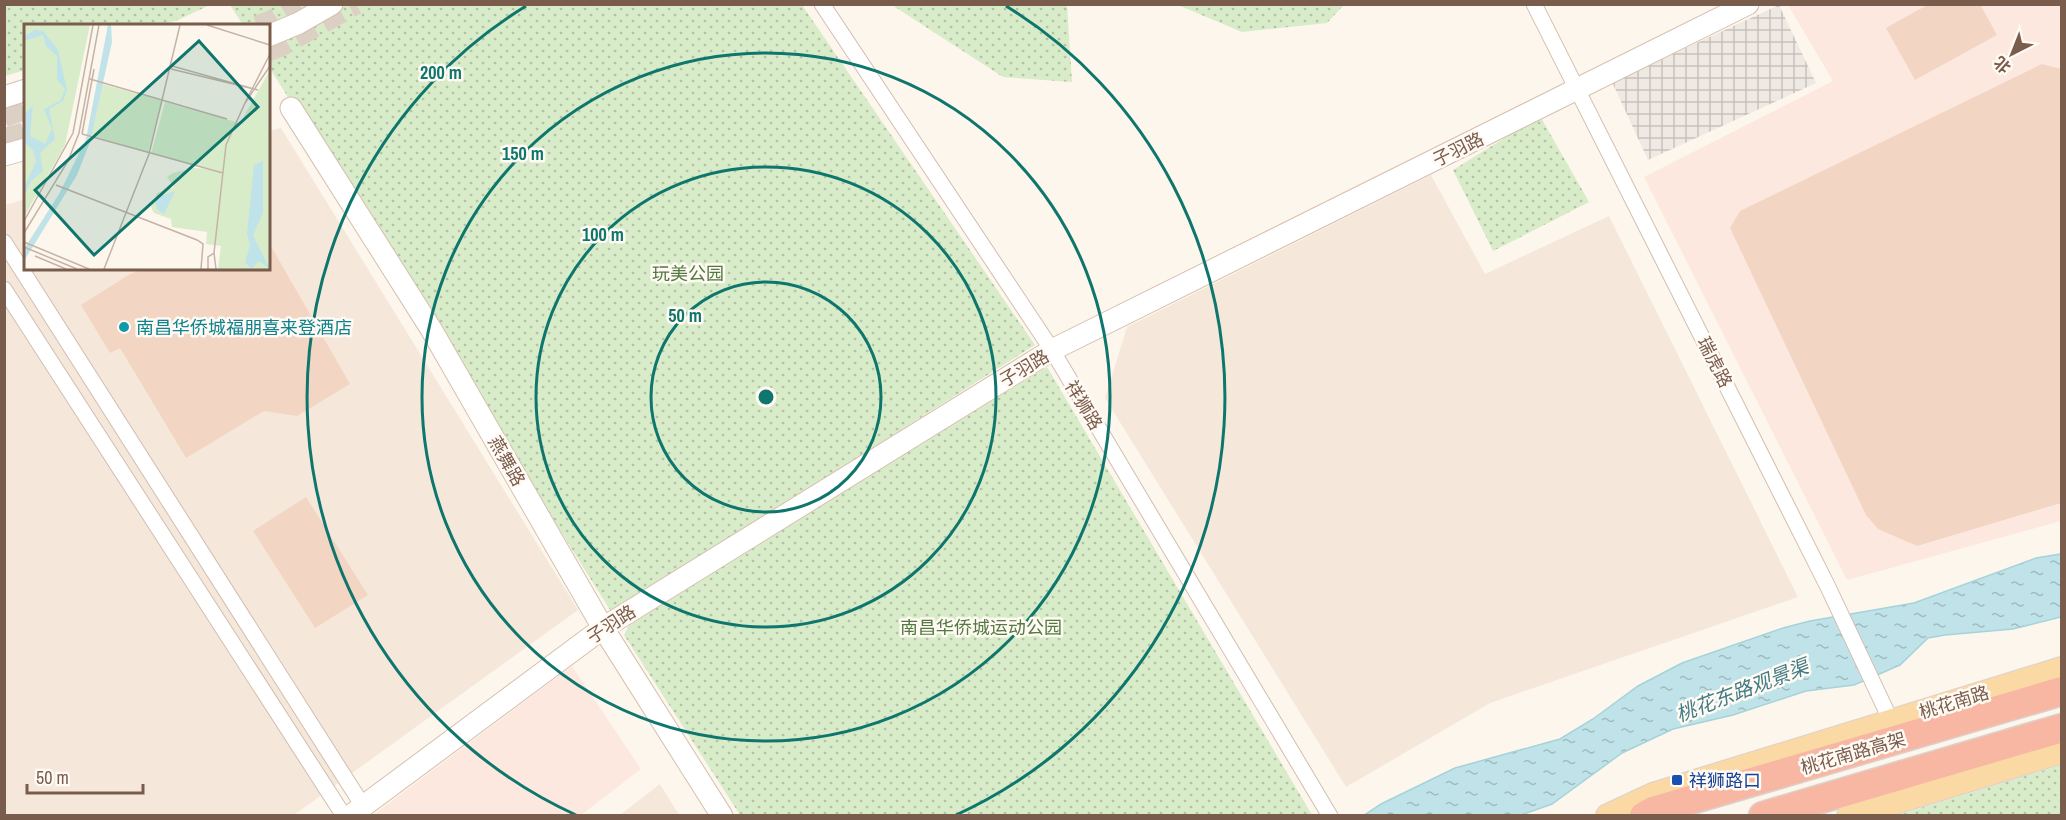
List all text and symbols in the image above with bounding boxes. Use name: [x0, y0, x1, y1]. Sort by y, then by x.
inset map: [24, 24, 270, 270]
north arrow: [1982, 24, 2042, 84]
text: 北: [1989, 52, 2015, 79]
text: 200 m: [420, 60, 462, 85]
street label: 子羽路: [1428, 126, 1488, 172]
text: 150 m: [502, 141, 544, 166]
text: 100 m: [582, 222, 624, 247]
park label: 玩美公园: [652, 261, 724, 286]
text: 50 m: [668, 303, 702, 328]
place label: 南昌华侨城福朋喜来登酒店: [136, 315, 352, 340]
marker: 南昌华侨城福朋喜来登酒店: [117, 320, 131, 334]
street label: 瑞虎路: [1692, 332, 1738, 392]
street label: 子羽路: [994, 343, 1054, 393]
street label: 祥狮路: [1059, 375, 1109, 435]
centre of rings: [756, 387, 776, 407]
street label: 燕舞路: [483, 431, 531, 491]
street label: 子羽路: [582, 599, 640, 649]
park label: 南昌华侨城运动公园: [900, 615, 1062, 640]
water label: 桃花东路观景渠: [1672, 651, 1815, 728]
street label: 桃花南路: [1916, 680, 1992, 724]
street label: 桃花南路高架: [1798, 726, 1908, 780]
scale bar: [27, 757, 142, 795]
text: 50 m: [36, 765, 69, 790]
place label: 祥狮路口: [1689, 768, 1761, 793]
marker: 祥狮路口: [1670, 773, 1684, 787]

